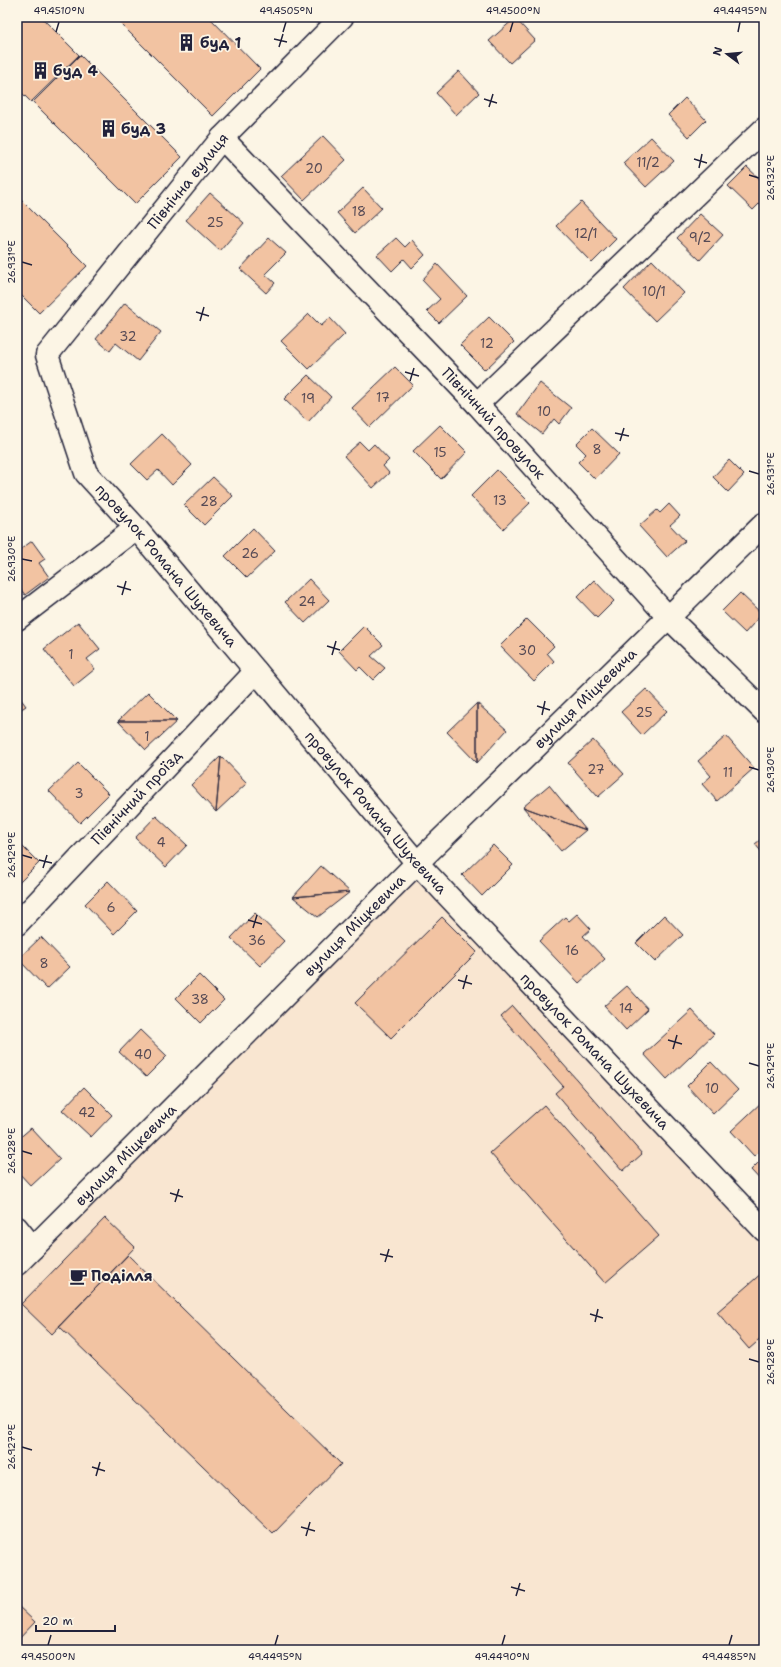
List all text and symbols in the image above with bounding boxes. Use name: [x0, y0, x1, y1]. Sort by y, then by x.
text: 49.4510°N: [33, 4, 85, 17]
text: 49.4505°N: [259, 4, 313, 17]
text: 49.4500°N: [486, 4, 540, 17]
text: 49.4495°N: [713, 4, 767, 17]
building icon: буд 1: [177, 33, 197, 53]
place label: буд 1: [200, 33, 241, 53]
north arrow: [707, 34, 747, 74]
text: N: [709, 45, 726, 58]
building icon: буд 4: [30, 61, 50, 81]
place label: буд 4: [53, 61, 98, 81]
building icon: буд 3: [98, 119, 118, 139]
place label: буд 3: [121, 119, 166, 139]
street label: Північна вулиця: [143, 129, 233, 233]
house number: 11/2: [636, 154, 660, 171]
text: 26.932°E: [764, 155, 777, 201]
house number: 20: [305, 160, 323, 177]
house number: 18: [352, 203, 366, 220]
house number: 25: [207, 214, 223, 231]
house number: 12/1: [574, 225, 598, 242]
house number: 9/2: [689, 229, 711, 246]
text: 26.931°E: [5, 240, 18, 284]
house number: 10/1: [642, 283, 666, 300]
house number: 32: [119, 328, 137, 345]
house number: 12: [480, 335, 494, 352]
street label: Північний провулок: [437, 363, 550, 484]
house number: 17: [376, 389, 390, 406]
house number: 19: [301, 390, 315, 407]
house number: 10: [537, 403, 551, 420]
house number: 8: [592, 441, 602, 458]
house number: 15: [433, 444, 447, 461]
text: 26.931°E: [764, 452, 777, 496]
street label: провулок Романа Шухевича: [91, 480, 242, 652]
house number: 13: [493, 492, 507, 509]
house number: 28: [200, 493, 218, 510]
text: 26.930°E: [5, 536, 18, 582]
house number: 26: [241, 545, 259, 562]
house number: 24: [298, 593, 316, 610]
house number: 30: [518, 642, 536, 659]
street label: вулиця Міцкевича: [530, 643, 642, 753]
house number: 1: [68, 646, 74, 663]
house number: 25: [636, 704, 652, 721]
street label: провулок Романа Шухевича: [300, 727, 452, 899]
house number: 1: [144, 728, 150, 745]
street label: Північний проїзд: [87, 745, 186, 849]
text: 26.930°E: [764, 747, 777, 793]
house number: 27: [587, 761, 605, 778]
house number: 11: [723, 764, 733, 781]
house number: 3: [74, 785, 84, 802]
text: 26.929°E: [5, 832, 18, 878]
house number: 4: [156, 834, 166, 851]
street label: вулиця Міцкевича: [299, 870, 410, 981]
house number: 6: [106, 899, 116, 916]
house number: 36: [248, 932, 266, 949]
house number: 16: [565, 942, 579, 959]
house number: 8: [39, 955, 49, 972]
street label: провулок Романа Шухевича: [516, 968, 674, 1134]
house number: 38: [191, 991, 209, 1008]
house number: 14: [619, 1000, 633, 1017]
text: 26.929°E: [764, 1043, 777, 1089]
house number: 40: [134, 1046, 152, 1063]
house number: 10: [705, 1080, 719, 1097]
street label: вулиця Міцкевича: [71, 1099, 181, 1210]
house number: 42: [78, 1104, 96, 1121]
text: 26.928°E: [5, 1128, 18, 1174]
cafe icon: Поділля: [68, 1266, 88, 1286]
place label: Поділля: [91, 1266, 153, 1286]
text: 26.928°E: [764, 1339, 777, 1385]
text: 26.927°E: [5, 1424, 18, 1470]
scale bar: [36, 1607, 115, 1633]
text: 20 m: [42, 1613, 73, 1629]
text: 49.4500°N: [21, 1650, 75, 1663]
text: 49.4495°N: [248, 1650, 302, 1663]
text: 49.4490°N: [474, 1650, 530, 1663]
text: 49.4485°N: [702, 1650, 756, 1663]

